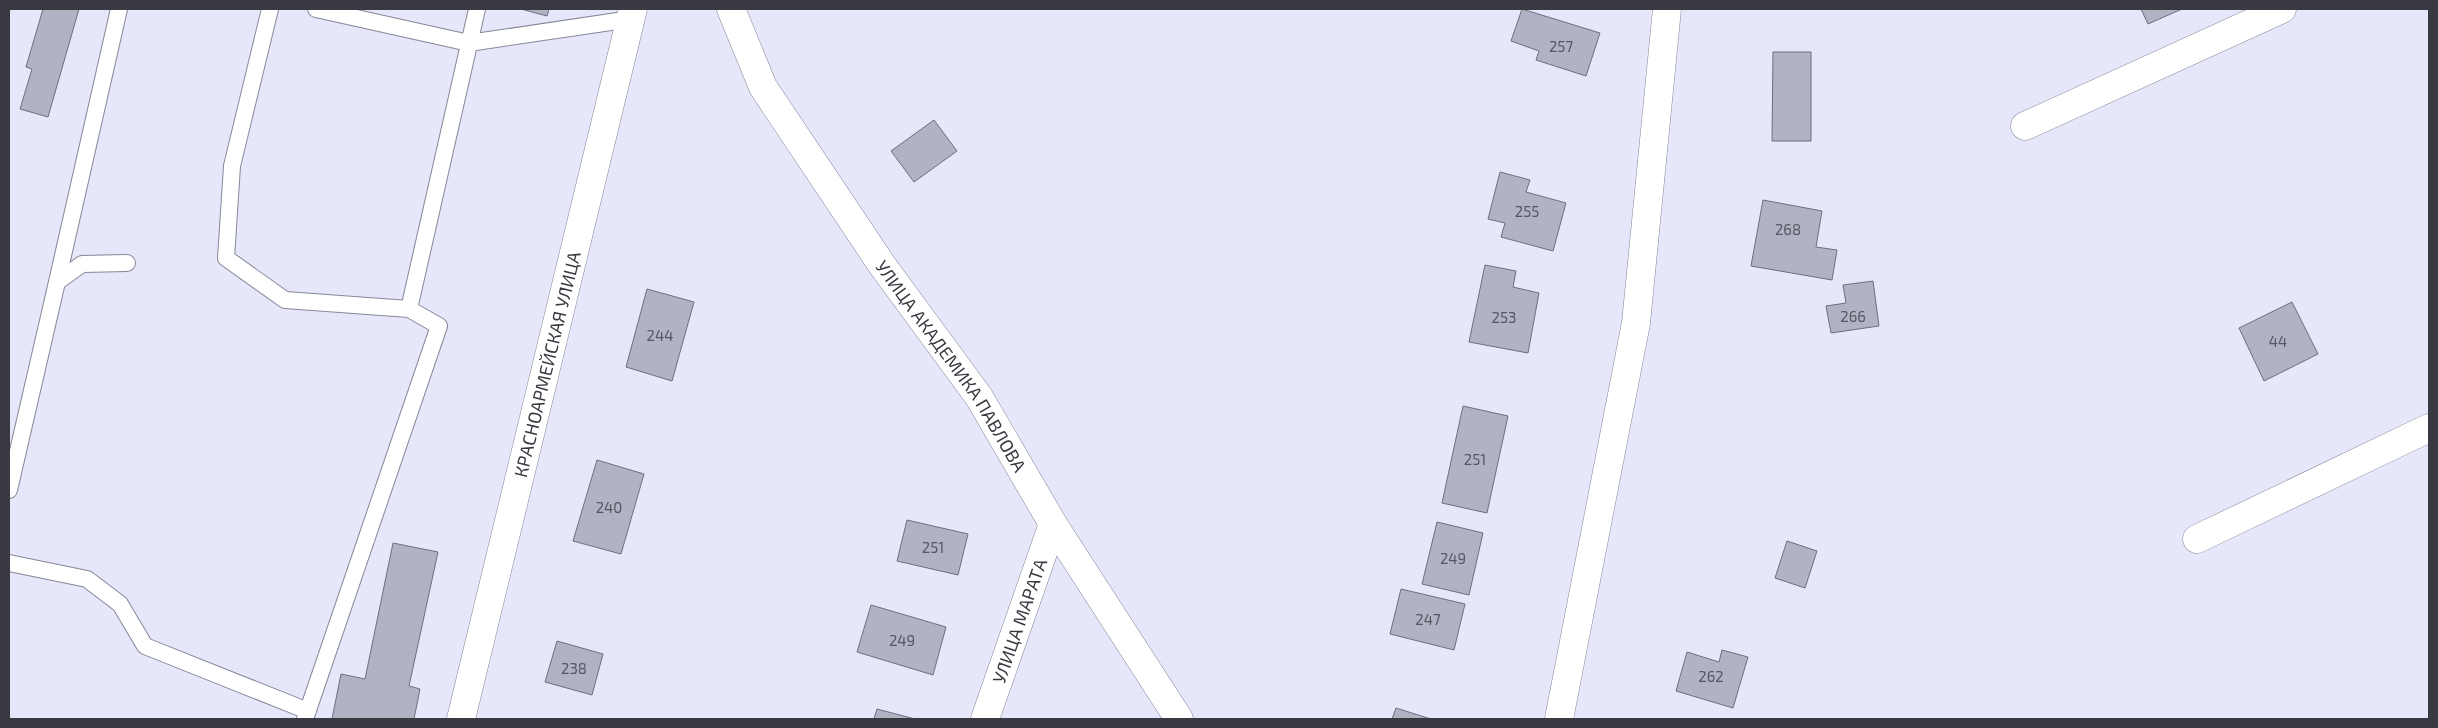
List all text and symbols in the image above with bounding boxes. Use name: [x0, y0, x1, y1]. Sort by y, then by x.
house number: 257: [1549, 37, 1573, 55]
house number: 255: [1515, 202, 1539, 220]
house number: 268: [1775, 220, 1801, 238]
street label: КРАСНОАРМЕЙСКАЯ УЛИЦА: [509, 248, 585, 479]
street label: УЛИЦА АКАДЕМИКА ПАВЛОВА: [871, 256, 1032, 476]
house number: 266: [1840, 307, 1866, 325]
house number: 253: [1492, 308, 1516, 326]
house number: 244: [647, 326, 673, 344]
house number: 44: [2269, 332, 2287, 350]
house number: 251: [1464, 450, 1486, 468]
house number: 240: [596, 498, 622, 516]
house number: 251: [922, 538, 944, 556]
house number: 249: [1440, 549, 1466, 567]
street label: УЛИЦА МАРАТА: [987, 555, 1051, 686]
house number: 247: [1415, 610, 1441, 628]
house number: 249: [889, 631, 915, 649]
house number: 238: [561, 659, 587, 677]
house number: 262: [1698, 667, 1724, 685]

